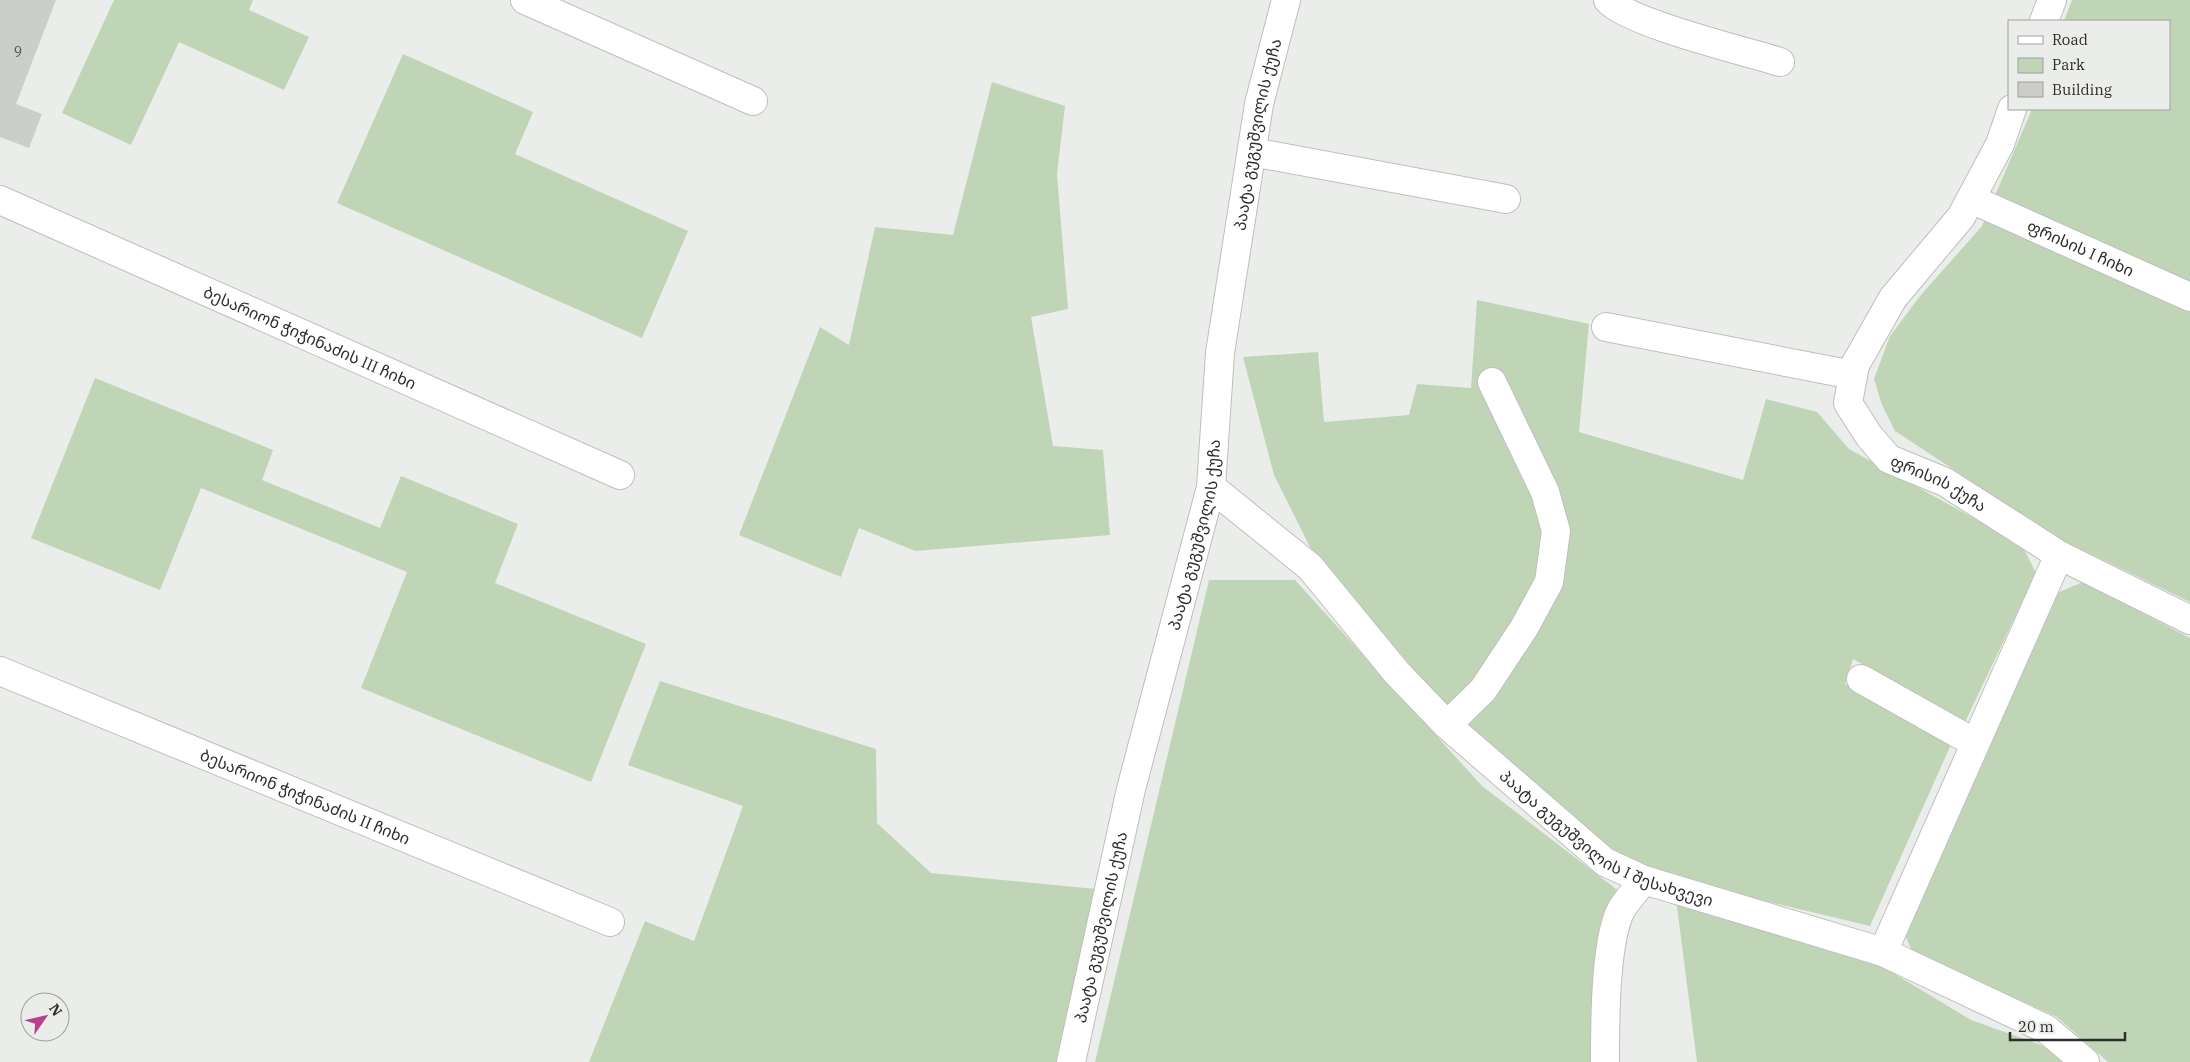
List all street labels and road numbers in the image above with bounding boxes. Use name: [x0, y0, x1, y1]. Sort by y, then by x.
street label: პაატა გუგუშვილის ქუჩა: [1229, 36, 1286, 232]
street label: ფრისის I ჩიხი: [2024, 215, 2137, 281]
street label: ბესარიონ ჭიჭინაძის III ჩიხი: [200, 282, 419, 393]
street label: პაატა გუგუშვილის ქუჩა: [1164, 439, 1224, 632]
street label: ფრისის ქუჩა: [1887, 451, 1990, 516]
street label: ბესარიონ ჭიჭინაძის II ჩიხი: [197, 744, 413, 849]
street label: პაატა გუგუშვილის I შესახვევი: [1496, 765, 1716, 910]
street label: პაატა გუგუშვილის ქუჩა: [1070, 830, 1131, 1025]

